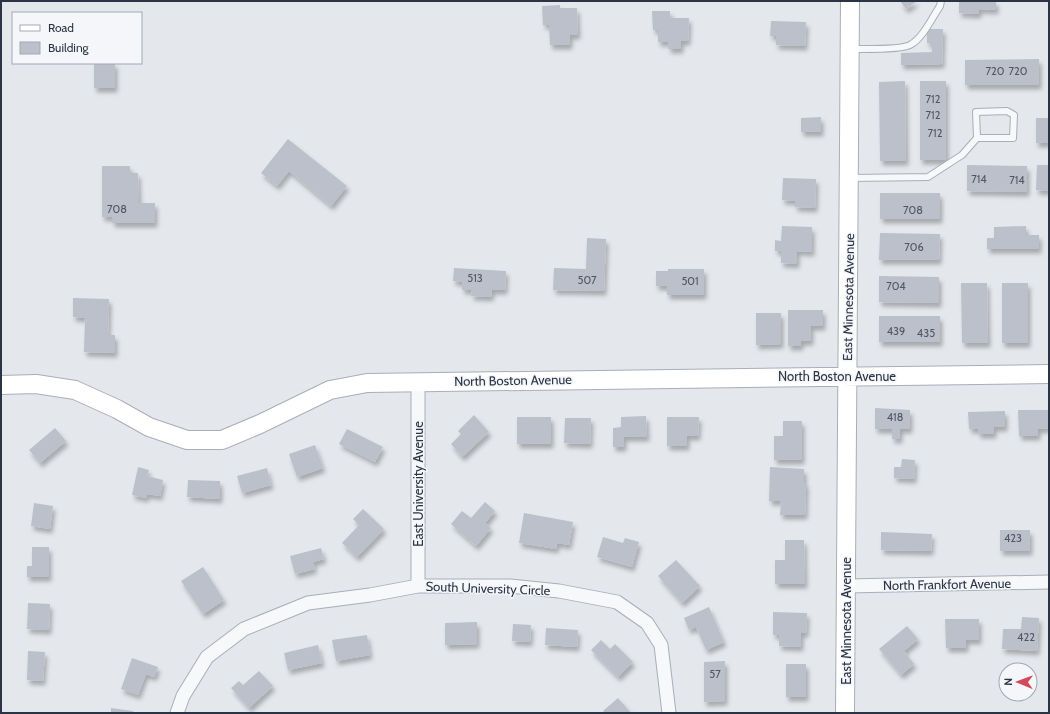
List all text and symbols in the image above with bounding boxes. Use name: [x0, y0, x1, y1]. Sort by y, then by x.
legend: [12, 12, 142, 64]
text: Road: [48, 20, 74, 35]
text: Building: [48, 40, 90, 55]
house number: 720: [986, 64, 1005, 78]
house number: 720: [1009, 64, 1028, 78]
house number: 712: [926, 92, 941, 106]
house number: 712: [926, 108, 941, 122]
house number: 712: [928, 126, 943, 140]
house number: 714: [971, 172, 987, 186]
house number: 714: [1009, 173, 1025, 187]
house number: 708: [107, 202, 127, 216]
house number: 708: [903, 203, 923, 217]
street label: East Minnesota Avenue: [839, 233, 857, 361]
house number: 706: [904, 240, 924, 254]
house number: 513: [467, 271, 483, 285]
house number: 507: [577, 273, 597, 287]
house number: 501: [681, 274, 699, 288]
house number: 704: [886, 279, 906, 293]
house number: 439: [887, 324, 905, 338]
house number: 435: [917, 326, 935, 340]
street label: North Boston Avenue: [778, 368, 896, 384]
street label: North Boston Avenue: [454, 371, 572, 389]
house number: 418: [887, 410, 903, 424]
street label: East University Avenue: [410, 421, 426, 547]
house number: 423: [1004, 531, 1022, 545]
street label: East Minnesota Avenue: [838, 557, 854, 685]
street label: North Frankfort Avenue: [883, 575, 1012, 593]
street label: South University Circle: [425, 578, 551, 598]
house number: 422: [1017, 630, 1035, 644]
north arrow: [998, 662, 1038, 702]
house number: 57: [709, 667, 721, 681]
text: N: [1001, 678, 1015, 686]

